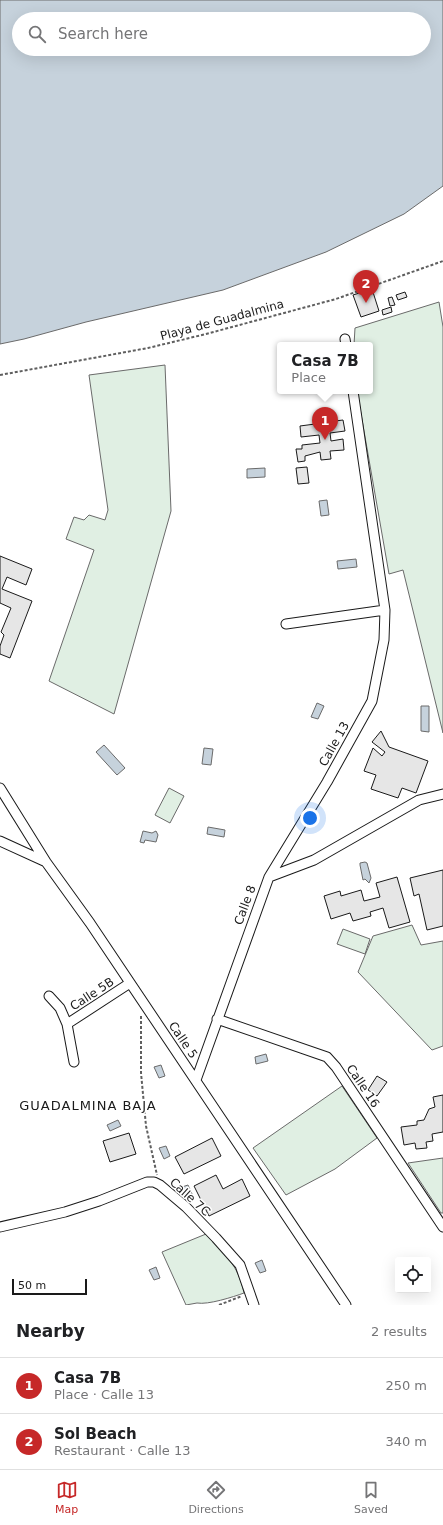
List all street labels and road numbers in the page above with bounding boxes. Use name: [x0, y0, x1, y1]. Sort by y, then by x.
street label: Playa de Guadalmina: [159, 297, 285, 343]
street label: Calle 13: [316, 719, 352, 769]
street label: Calle 8: [231, 883, 259, 927]
street label: Calle 5B: [67, 975, 117, 1013]
street label: Calle 5: [166, 1019, 200, 1061]
street label: Calle 16: [344, 1062, 382, 1110]
street label: Calle 7C: [167, 1175, 213, 1219]

